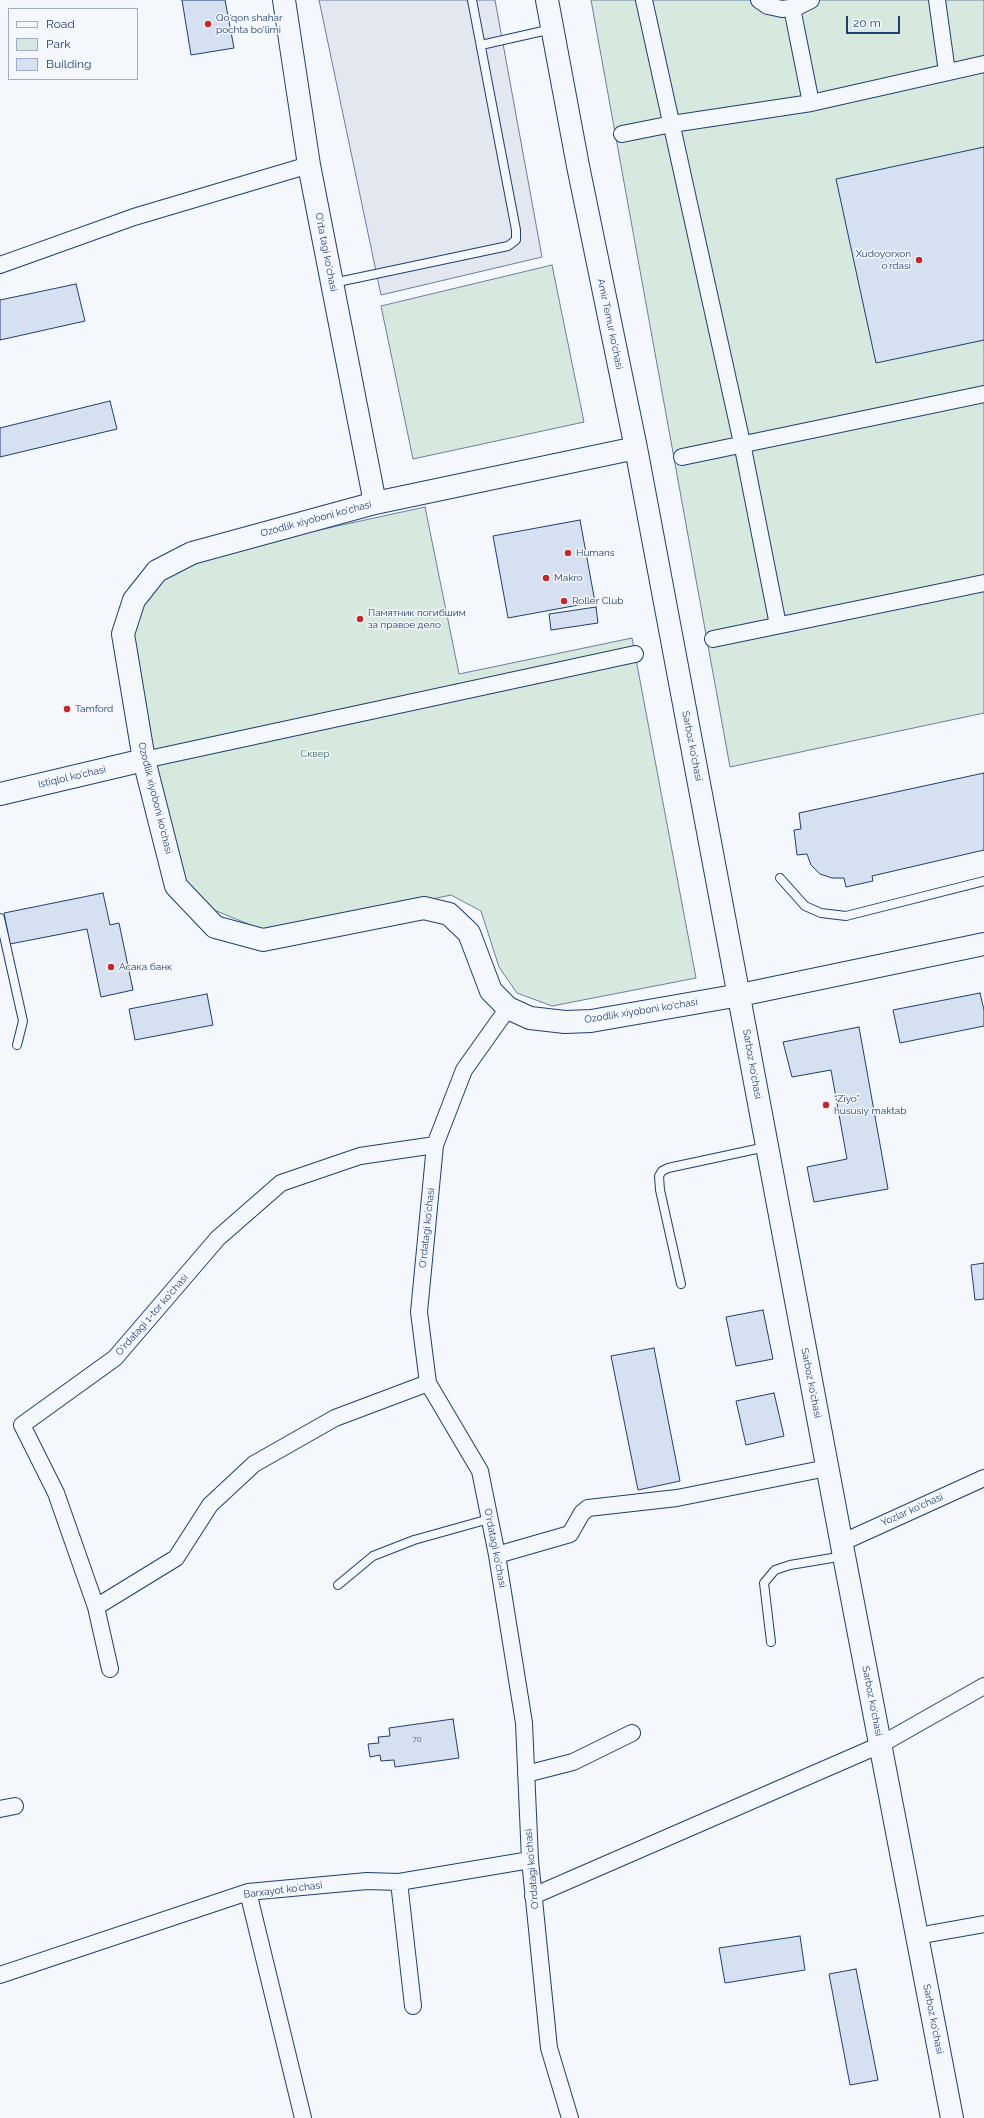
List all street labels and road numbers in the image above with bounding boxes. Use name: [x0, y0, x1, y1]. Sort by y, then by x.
street label: O'rta tagi ko'chasi: [312, 211, 340, 293]
street label: Amir Temur ko'chasi: [595, 278, 625, 370]
street label: Ozodlik xiyoboni ko'chasi: [259, 498, 373, 540]
street label: Sarboz ko'chasi: [679, 710, 705, 782]
street label: Ozodlik xiyoboni ko'chasi: [135, 741, 175, 855]
street label: Istiqlol ko'chasi: [37, 763, 107, 791]
street label: Ozodlik xiyoboni ko'chasi: [583, 996, 699, 1026]
street label: Sarboz ko'chasi: [740, 1028, 764, 1100]
street label: O'rdatagi ko'chasi: [417, 1187, 437, 1269]
street label: O'rdatagi 1-tor ko'chasi: [113, 1272, 191, 1358]
street label: Sarboz ko'chasi: [798, 1347, 824, 1419]
street label: Yozlar ko'chasi: [879, 1491, 945, 1529]
street label: O'rdatagi ko'chasi: [481, 1507, 509, 1589]
street label: Sarboz ko'chasi: [859, 1665, 885, 1737]
street label: O'rdatagi ko'chasi: [523, 1828, 541, 1910]
street label: Barxayot koʻchasi: [243, 1879, 323, 1901]
street label: Sarboz ko'chasi: [920, 1983, 946, 2055]

